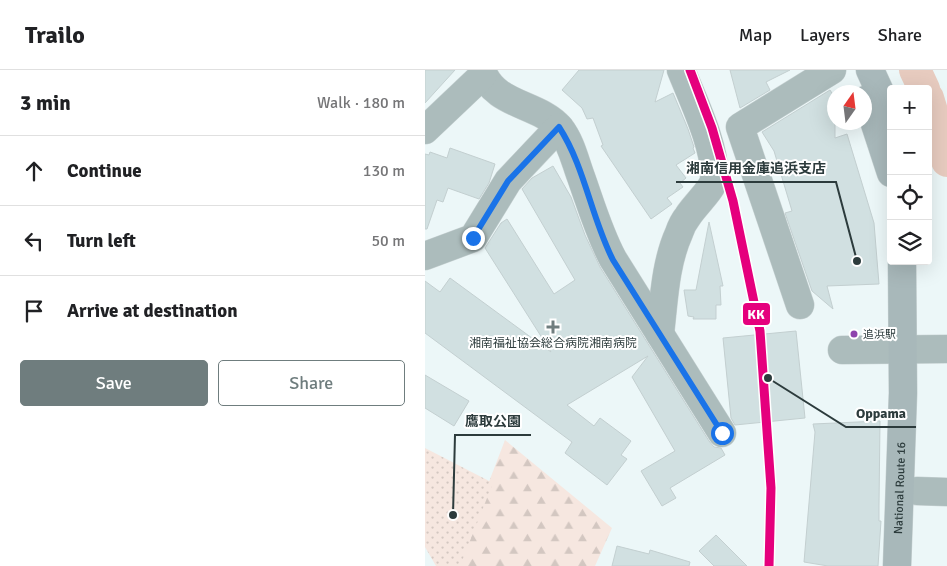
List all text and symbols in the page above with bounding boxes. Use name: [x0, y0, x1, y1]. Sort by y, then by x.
text: Trailo: [25, 20, 85, 50]
text: Map: [739, 24, 772, 46]
text: Layers: [800, 24, 850, 46]
text: Share: [878, 24, 922, 46]
north arrow: [827, 85, 872, 130]
map controls: [887, 85, 932, 265]
button: +: [887, 85, 932, 130]
text: 3 min: [20, 90, 71, 116]
text: Walk · 180 m: [317, 93, 405, 113]
button: −: [887, 130, 932, 175]
callout: 湘南信用金庫追浜支店: [676, 153, 836, 182]
icon: ahead: [20, 157, 48, 185]
text: Continue: [67, 159, 142, 183]
text: 湘南信用金庫追浜支店: [686, 160, 826, 177]
text: 130 m: [363, 161, 405, 181]
button: locate: [887, 175, 932, 220]
button: layers: [887, 220, 932, 265]
icon: left: [20, 227, 48, 255]
route end: [462, 227, 485, 250]
text: Turn left: [67, 229, 136, 253]
text: 50 m: [371, 231, 405, 251]
icon: arrive: [20, 297, 48, 325]
text: Arrive at destination: [67, 299, 238, 323]
line badge: KK: [742, 302, 771, 326]
text: KK: [747, 306, 765, 323]
marker: 湘南福祉協会総合病院湘南病院: [546, 320, 560, 334]
place label: 追浜駅: [863, 328, 896, 341]
marker: 追浜駅: [849, 329, 859, 339]
place label: 湘南福祉協会総合病院湘南病院: [469, 336, 637, 351]
button: Save: [20, 360, 208, 406]
button: Share: [218, 360, 405, 406]
callout: Oppama: [846, 398, 916, 427]
text: Oppama: [856, 405, 906, 422]
callout: 鷹取公園: [455, 406, 531, 435]
text: 鷹取公園: [465, 413, 521, 430]
route start: [711, 422, 734, 445]
street label: National Route 16: [891, 442, 909, 534]

